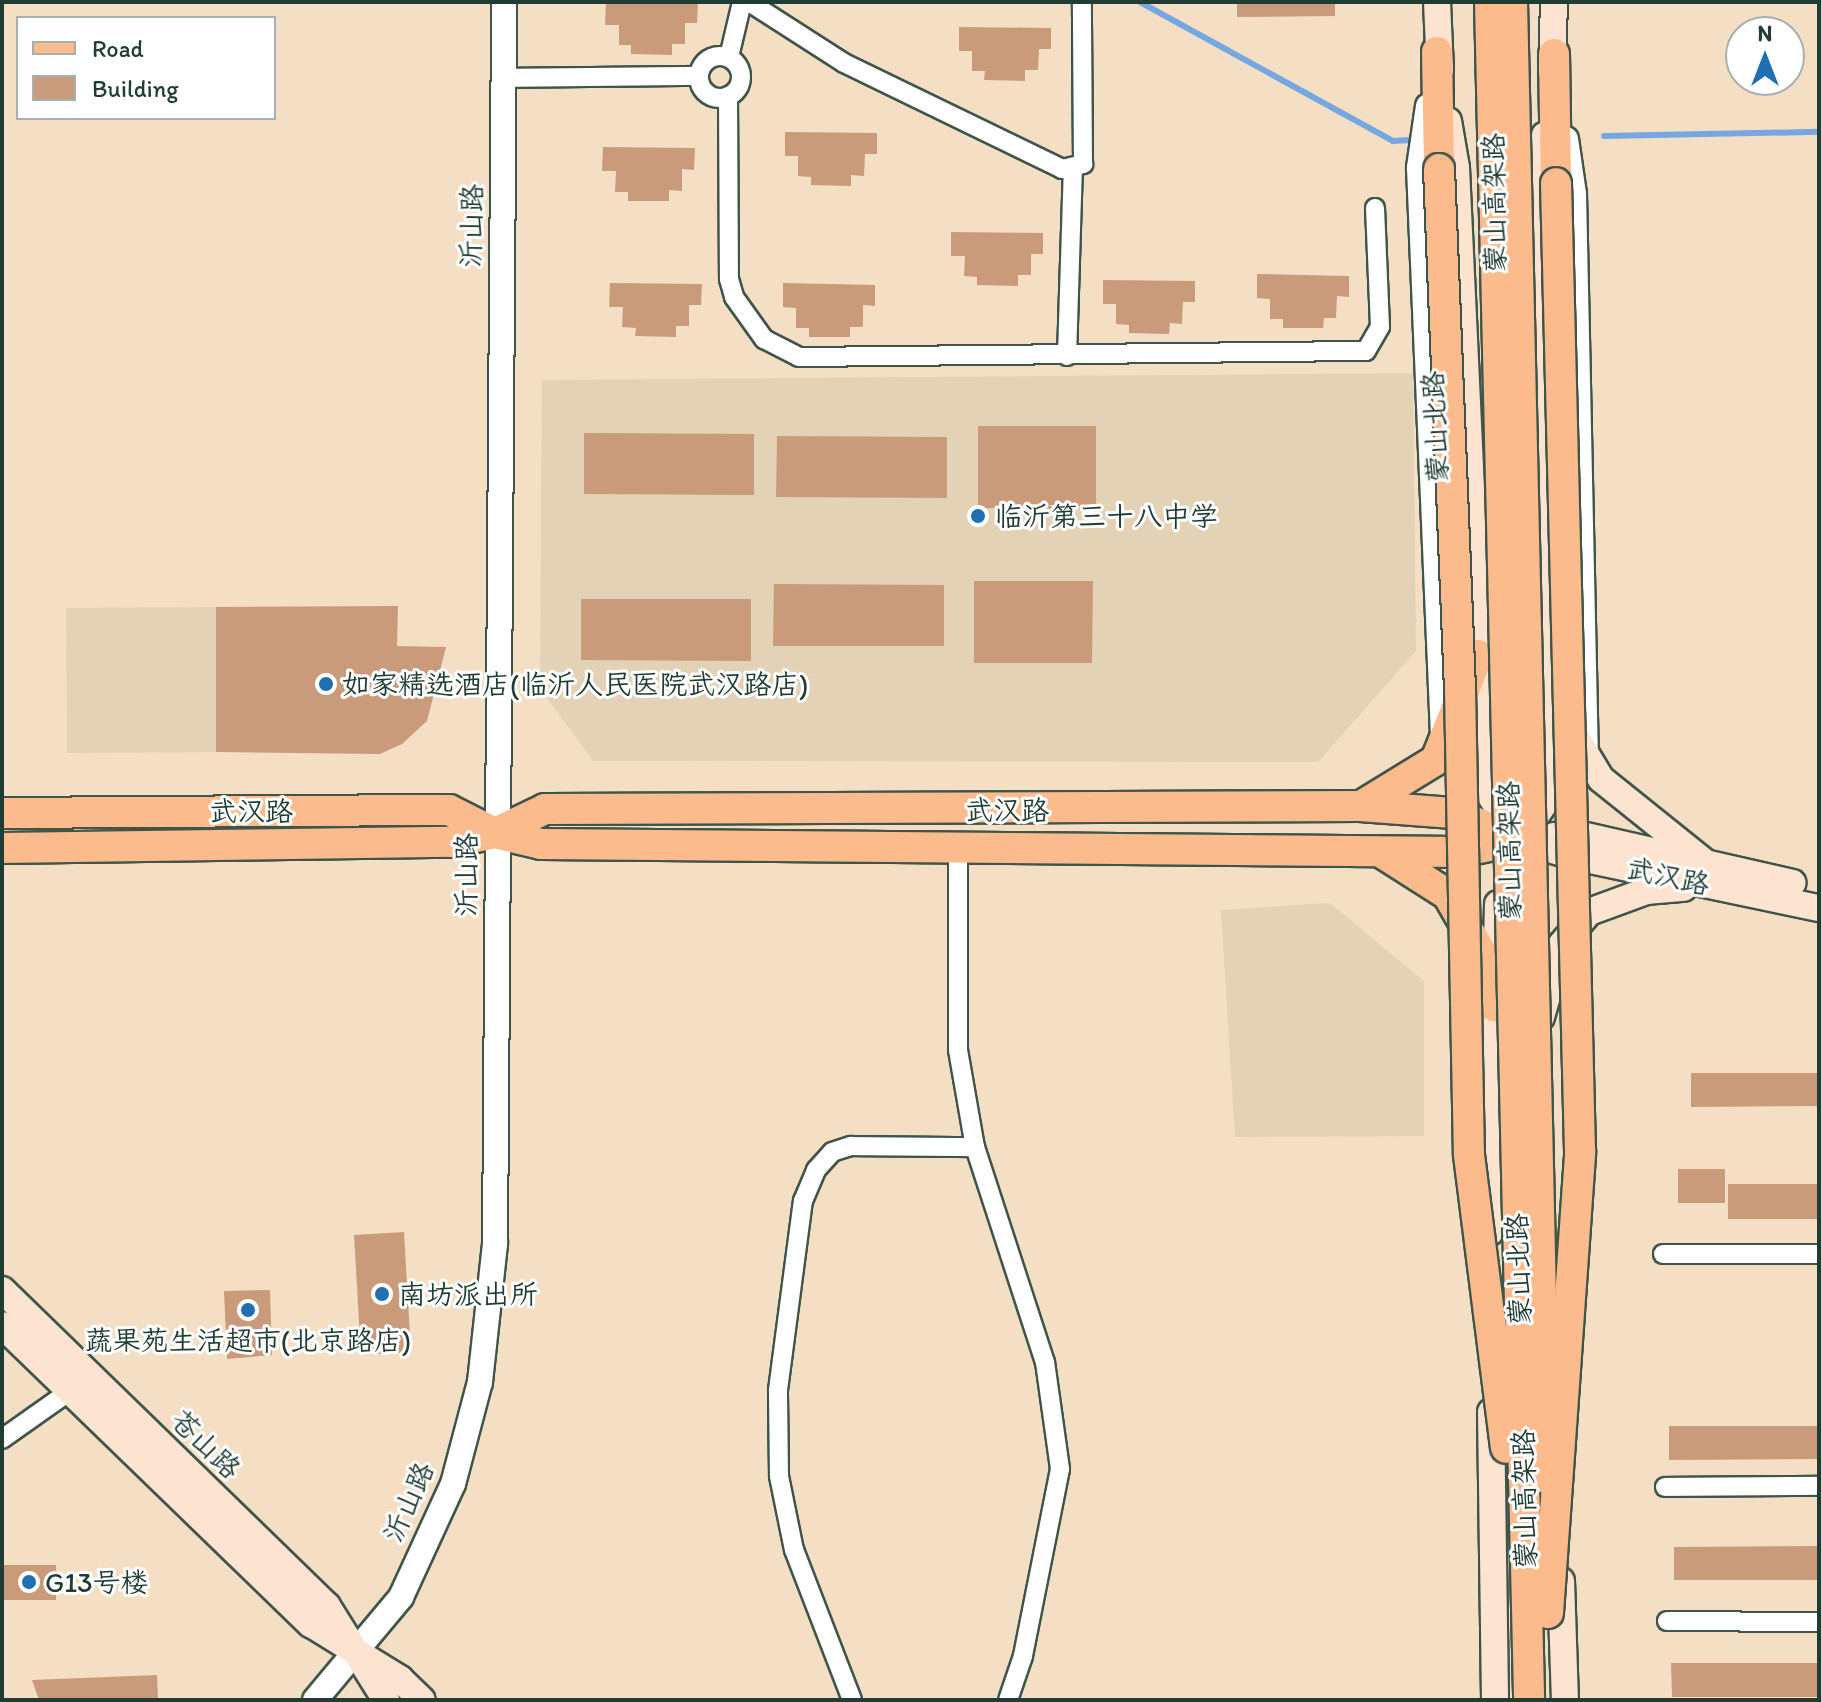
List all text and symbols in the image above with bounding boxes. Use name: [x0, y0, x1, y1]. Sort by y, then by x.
legend: [16, 16, 276, 120]
north arrow: [1725, 16, 1805, 96]
text: N: [1758, 20, 1772, 47]
text: Road: [92, 34, 144, 63]
text: Building: [92, 74, 179, 103]
street label: 蒙山高架路: [1476, 133, 1512, 273]
street label: 沂山路: [453, 184, 489, 268]
street label: 蒙山北路: [1415, 370, 1455, 484]
place label: 临沂第三十八中学: [994, 499, 1218, 533]
marker: 临沂第三十八中学: [969, 507, 987, 525]
place label: 如家精选酒店(临沂人民医院武汉路店): [342, 667, 808, 701]
marker: 如家精选酒店(临沂人民医院武汉路店): [317, 675, 335, 693]
street label: 蒙山高架路: [1491, 781, 1527, 921]
street label: 武汉路: [965, 793, 1049, 827]
street label: 武汉路: [209, 794, 293, 828]
street label: 沂山路: [449, 833, 483, 917]
street label: 武汉路: [1623, 851, 1713, 901]
street label: 蒙山北路: [1499, 1212, 1537, 1326]
place label: 南坊派出所: [398, 1277, 538, 1311]
marker: 南坊派出所: [373, 1285, 391, 1303]
marker: 蔬果苑生活超市(北京路店): [239, 1301, 257, 1319]
place label: 蔬果苑生活超市(北京路店): [85, 1323, 411, 1357]
street label: 苍山路: [164, 1403, 248, 1485]
street label: 蒙山高架路: [1506, 1429, 1542, 1569]
street label: 沂山路: [376, 1457, 440, 1547]
place label: G13号楼: [45, 1565, 149, 1599]
marker: G13号楼: [20, 1573, 38, 1591]

